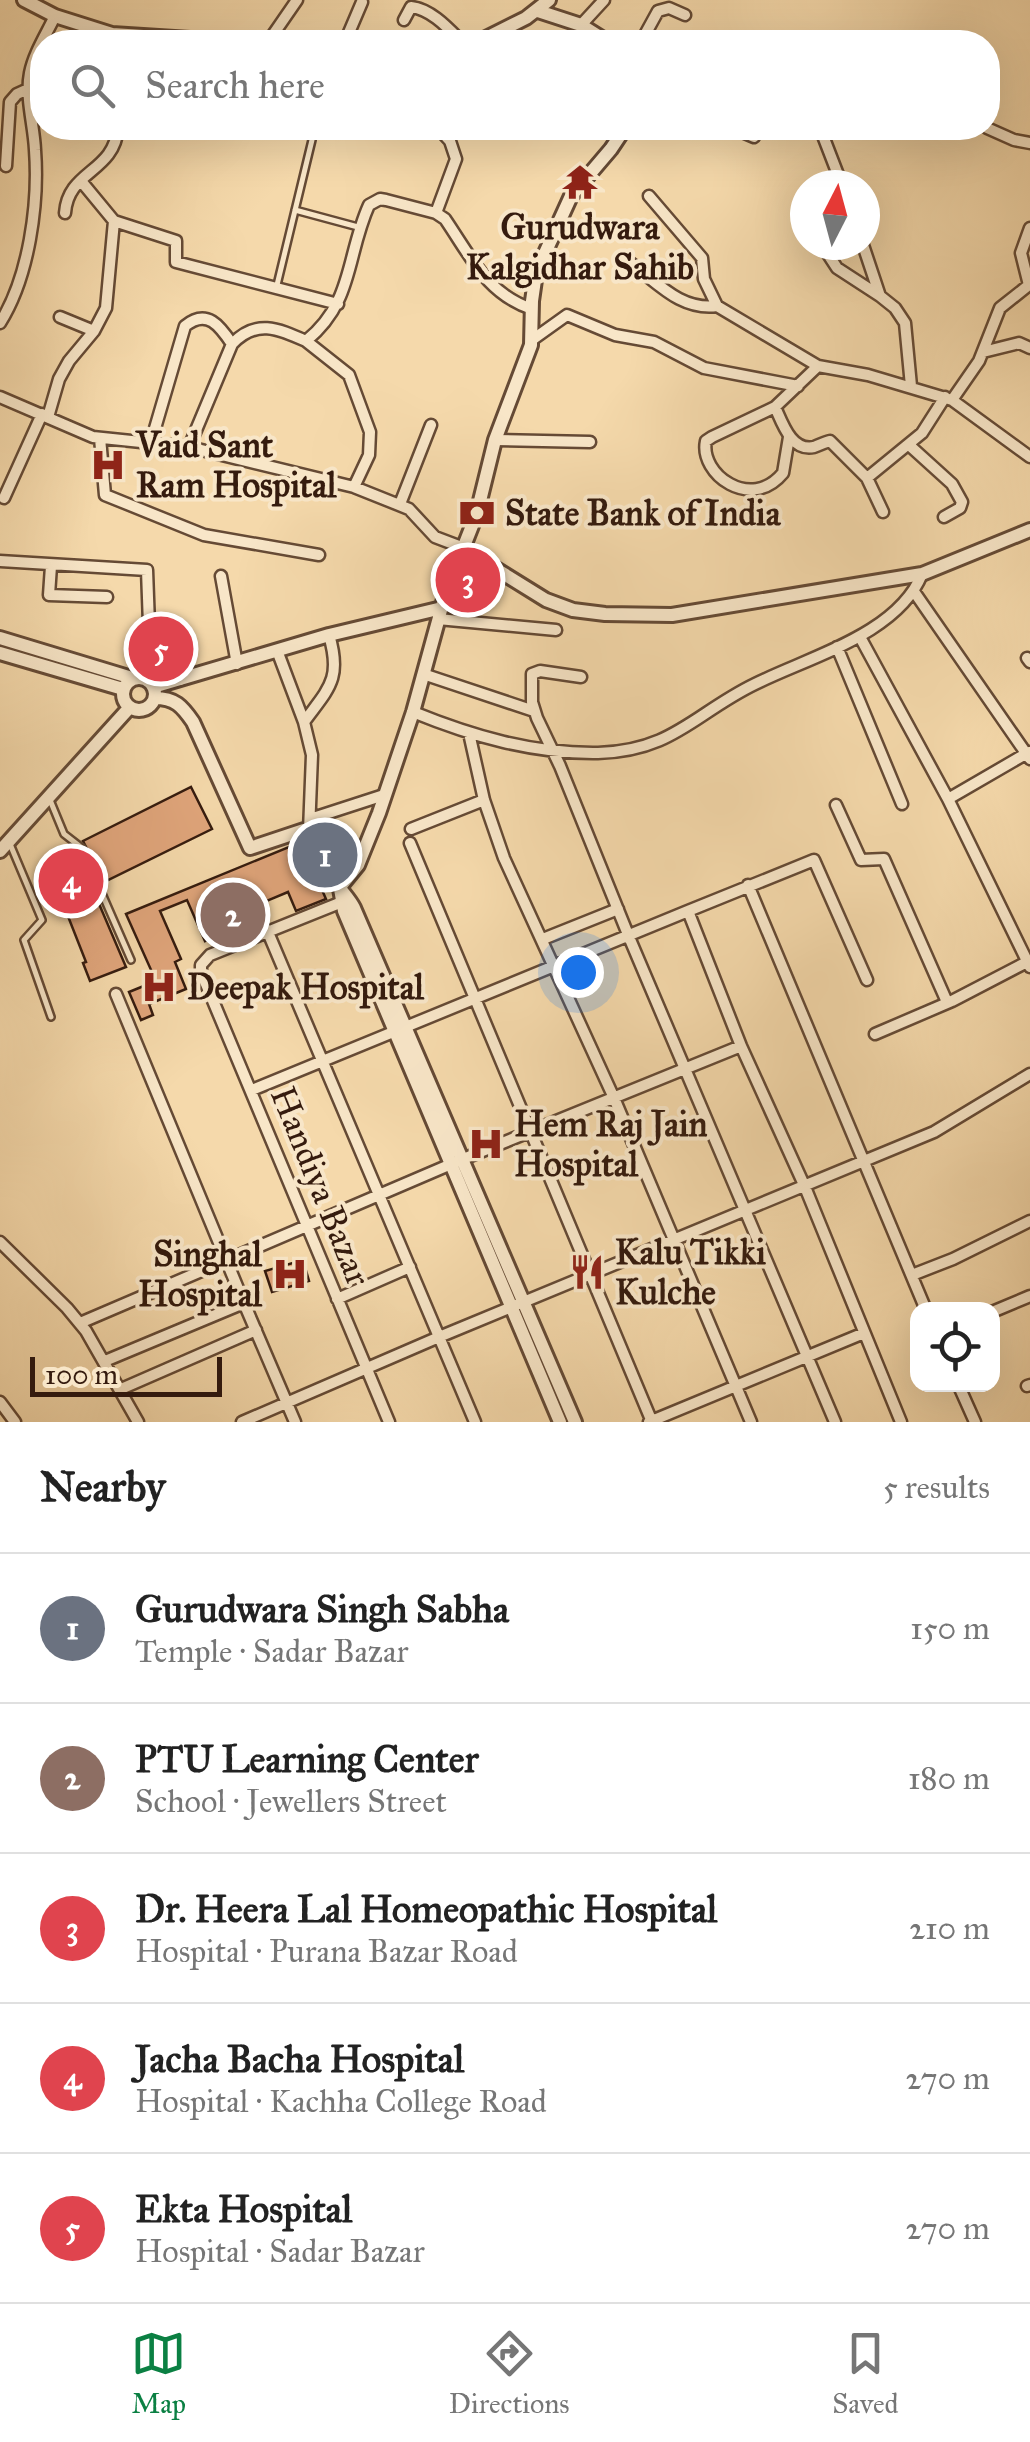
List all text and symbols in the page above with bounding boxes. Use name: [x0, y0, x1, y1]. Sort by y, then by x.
search box: [30, 30, 1000, 140]
icon: search: [65, 58, 120, 113]
text: Search here: [145, 62, 325, 108]
temple icon: Gurudwara Kalgidhar Sahib: [561, 163, 599, 201]
north arrow: [790, 170, 880, 260]
place label: Gurudwara Kalgidhar Sahib: [466, 206, 694, 289]
place label: Vaid Sant Ram Hospital: [135, 424, 337, 507]
hospital icon: Vaid Sant Ram Hospital: [89, 446, 127, 484]
place label: State Bank of India: [505, 492, 782, 535]
bank icon: State Bank of India: [458, 494, 496, 532]
pin: 3: [436, 542, 500, 618]
pin: 5: [128, 612, 194, 686]
pin: 1: [292, 818, 358, 892]
pin: 4: [38, 844, 104, 918]
pin: 2: [200, 878, 266, 952]
your location: [553, 947, 604, 998]
place label: Deepak Hospital: [187, 966, 425, 1009]
hospital icon: Deepak Hospital: [140, 968, 178, 1006]
street label: Handiya Bazar: [261, 1080, 380, 1293]
place label: Hem Raj Jain Hospital: [514, 1103, 708, 1186]
hospital icon: Hem Raj Jain Hospital: [467, 1125, 505, 1163]
place label: Kalu Tikki Kulche: [615, 1231, 766, 1314]
place label: Singhal Hospital: [138, 1233, 263, 1316]
restaurant icon: Kalu Tikki Kulche: [568, 1253, 606, 1291]
hospital icon: Singhal Hospital: [271, 1255, 309, 1293]
map controls: [910, 1302, 1000, 1392]
button: locate: [910, 1302, 1000, 1392]
scale bar: [30, 1352, 222, 1396]
text: 100 m: [45, 1357, 118, 1392]
text: Nearby: [40, 1461, 165, 1513]
text: 5 results: [883, 1468, 990, 1507]
text: Gurudwara Singh Sabha: [135, 1586, 509, 1632]
text: 1: [66, 1609, 79, 1648]
text: 150 m: [910, 1609, 990, 1648]
text: Temple · Sadar Bazar: [135, 1632, 408, 1671]
text: PTU Learning Center: [135, 1736, 479, 1782]
text: 2: [65, 1759, 80, 1798]
text: 180 m: [908, 1759, 990, 1798]
text: School · Jewellers Street: [135, 1782, 447, 1821]
text: Dr. Heera Lal Homeopathic Hospital: [135, 1886, 717, 1932]
text: 3: [66, 1909, 79, 1948]
text: 210 m: [909, 1909, 990, 1948]
text: Hospital · Purana Bazar Road: [135, 1932, 518, 1971]
text: Jacha Bacha Hospital: [135, 2036, 464, 2082]
text: 4: [64, 2059, 81, 2098]
text: 270 m: [906, 2059, 990, 2098]
text: Hospital · Kachha College Road: [135, 2082, 547, 2121]
text: Ekta Hospital: [135, 2186, 352, 2232]
text: 5: [65, 2209, 80, 2248]
text: 270 m: [906, 2209, 990, 2248]
text: Hospital · Sadar Bazar: [135, 2232, 425, 2271]
tab: Map: [131, 2326, 186, 2421]
tab: Directions: [449, 2326, 570, 2421]
tab: Saved: [832, 2326, 899, 2421]

